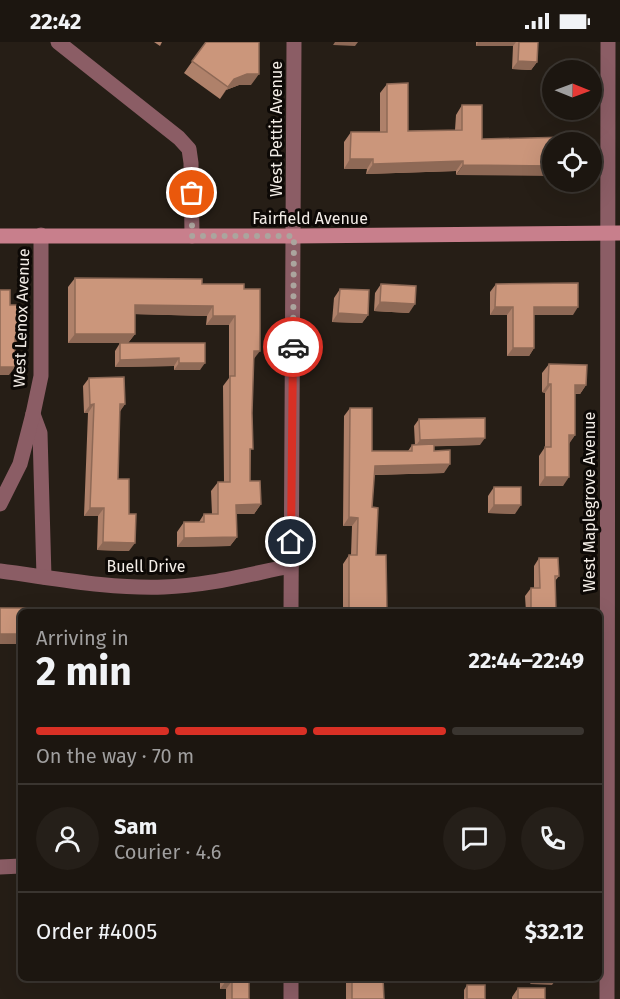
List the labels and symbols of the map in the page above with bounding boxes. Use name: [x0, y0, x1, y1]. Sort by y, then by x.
north arrow: [542, 60, 602, 120]
street label: West Pettit Avenue: [267, 61, 286, 197]
pin: [166, 167, 217, 218]
street label: Fairfield Avenue: [252, 209, 368, 228]
street label: West Lenox Avenue: [10, 248, 33, 388]
courier: [263, 317, 323, 377]
street label: West Maplegrove Avenue: [580, 412, 599, 592]
pin: [265, 516, 316, 567]
street label: Buell Drive: [107, 557, 185, 576]

